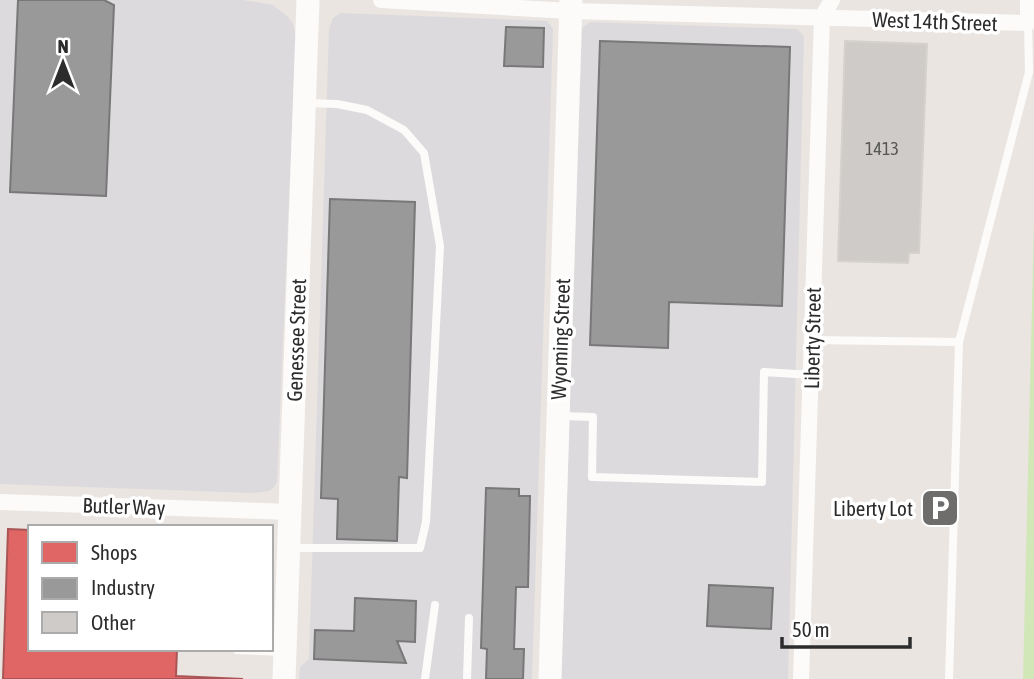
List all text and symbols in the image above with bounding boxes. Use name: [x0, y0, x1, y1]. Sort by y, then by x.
street label: West 14th Street: [872, 7, 998, 35]
north arrow: [28, 28, 98, 98]
text: N: [57, 35, 69, 57]
house number: 1413: [865, 138, 899, 159]
street label: Genessee Street: [282, 278, 310, 402]
street label: Wyoming Street: [546, 278, 574, 400]
street label: Liberty Street: [799, 287, 825, 389]
parking icon: Liberty Lot: [919, 487, 961, 529]
street label: Butler Way: [82, 493, 166, 519]
place label: Liberty Lot: [833, 496, 913, 520]
legend: [28, 525, 273, 651]
text: Shops: [91, 540, 137, 564]
text: Industry: [91, 575, 155, 599]
scale bar: [782, 606, 910, 650]
text: Other: [91, 610, 136, 634]
text: 50 m: [792, 617, 830, 641]

